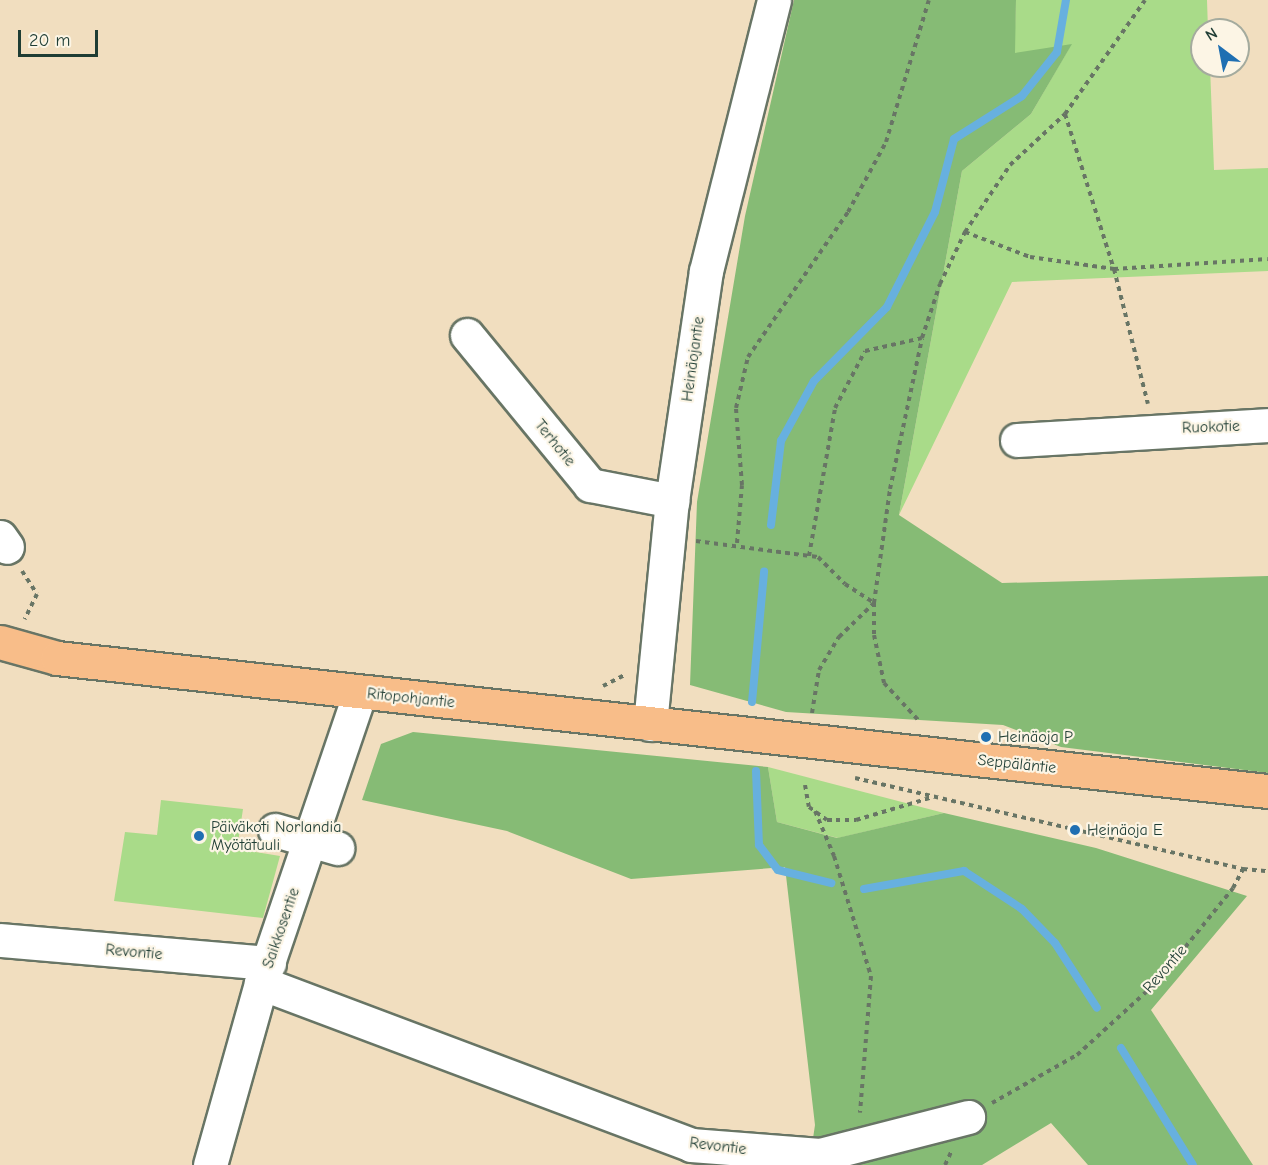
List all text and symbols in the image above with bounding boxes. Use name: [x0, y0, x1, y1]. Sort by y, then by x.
scale bar: [21, 18, 100, 56]
north arrow: [1190, 18, 1250, 78]
text: N: [1202, 24, 1221, 45]
text: 20 m: [29, 30, 70, 51]
street label: Heinäojantie: [678, 315, 708, 403]
street label: Terhotie: [530, 416, 580, 470]
street label: Ruokotie: [1182, 416, 1240, 438]
street label: Ritopohjantie: [366, 684, 456, 712]
place label: Heinäoja P: [998, 727, 1073, 747]
marker: Heinäoja P: [979, 730, 993, 744]
street label: Seppäläntie: [977, 750, 1057, 778]
place label: Päiväkoti Norlandia Myötätuuli: [211, 817, 341, 855]
place label: Heinäoja E: [1087, 820, 1163, 840]
marker: Heinäoja E: [1068, 823, 1082, 837]
marker: Päiväkoti Norlandia Myötätuuli: [192, 829, 206, 843]
street label: Saikkosentie: [258, 885, 304, 971]
street label: Revontie: [105, 940, 163, 964]
street label: Revontie: [1139, 941, 1191, 997]
street label: Revontie: [688, 1133, 748, 1159]

